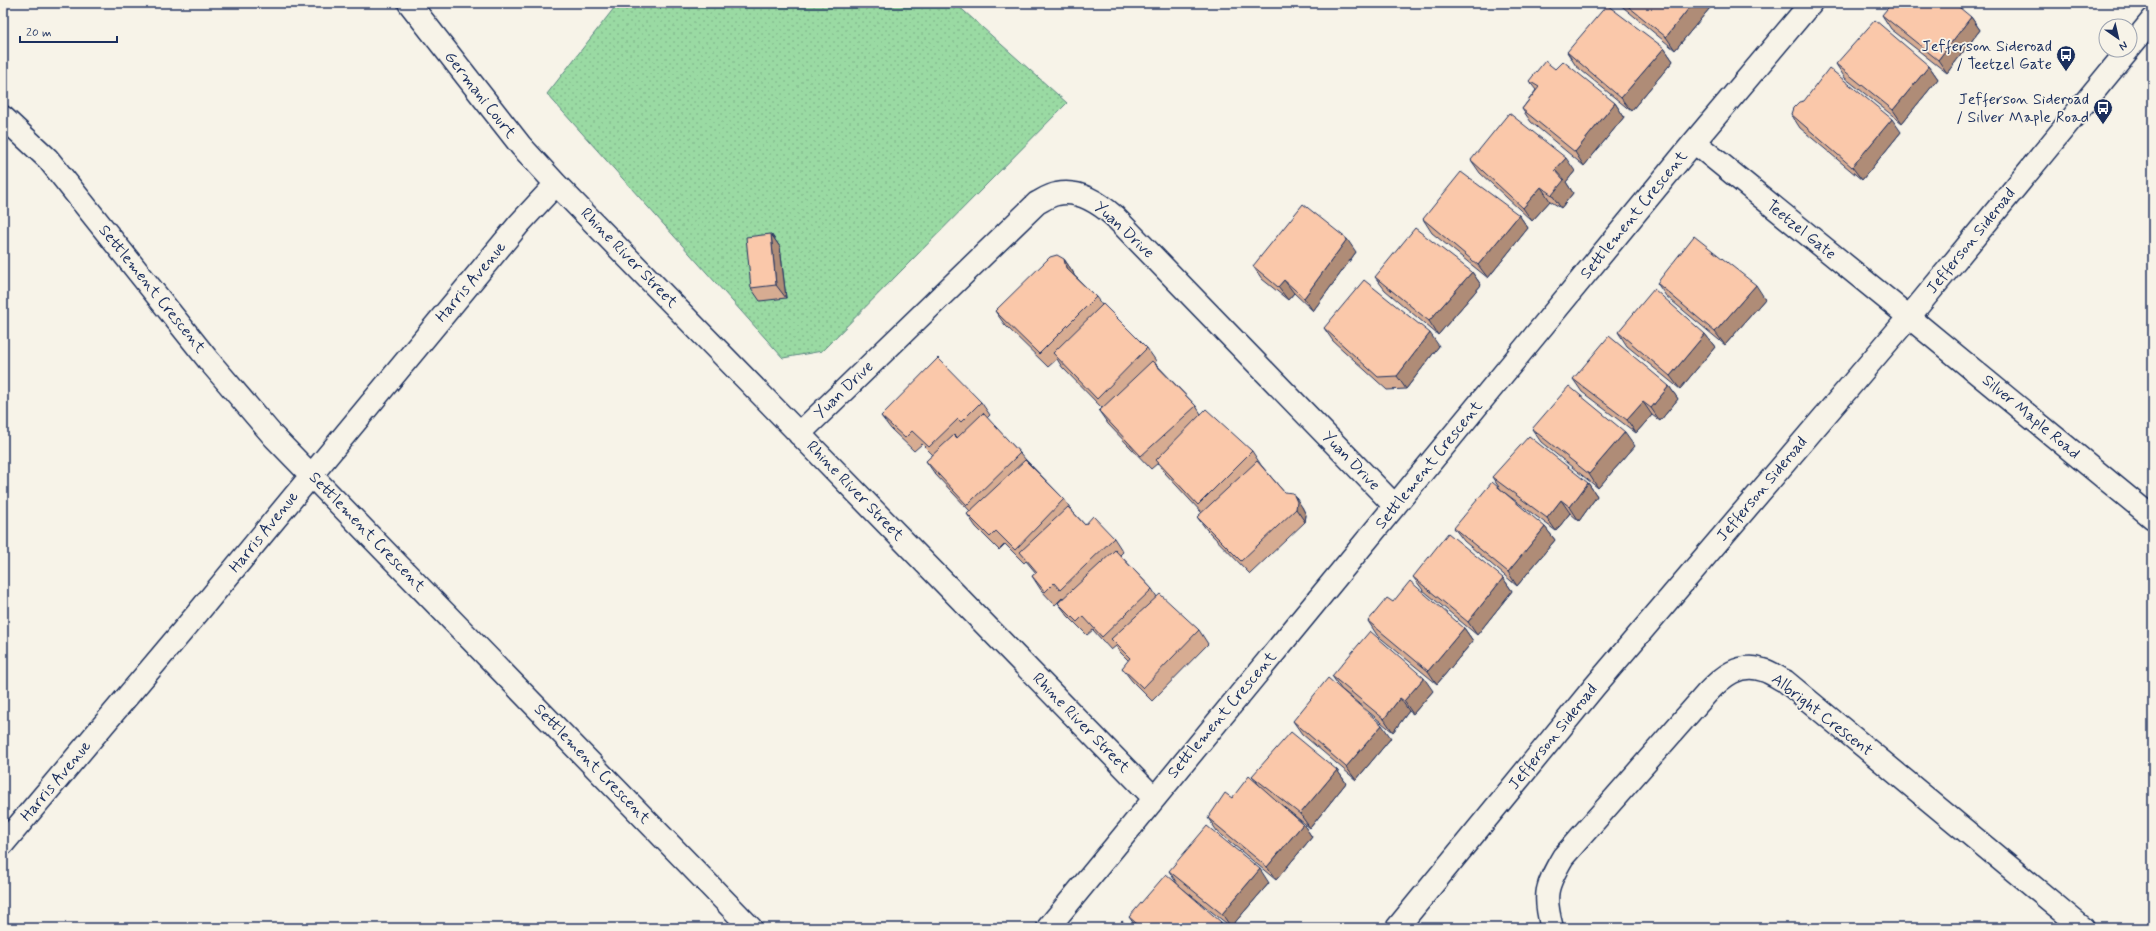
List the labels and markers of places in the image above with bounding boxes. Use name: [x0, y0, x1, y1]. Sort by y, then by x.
place label: Jefferson Sideroad / Teetzel Gate: [1921, 36, 2052, 75]
bus stop icon: Jefferson Sideroad / Teetzel Gate: [2055, 44, 2077, 72]
place label: Jefferson Sideroad / Silver Maple Road: [1956, 89, 2089, 128]
bus stop icon: Jefferson Sideroad / Silver Maple Road: [2092, 97, 2114, 125]

